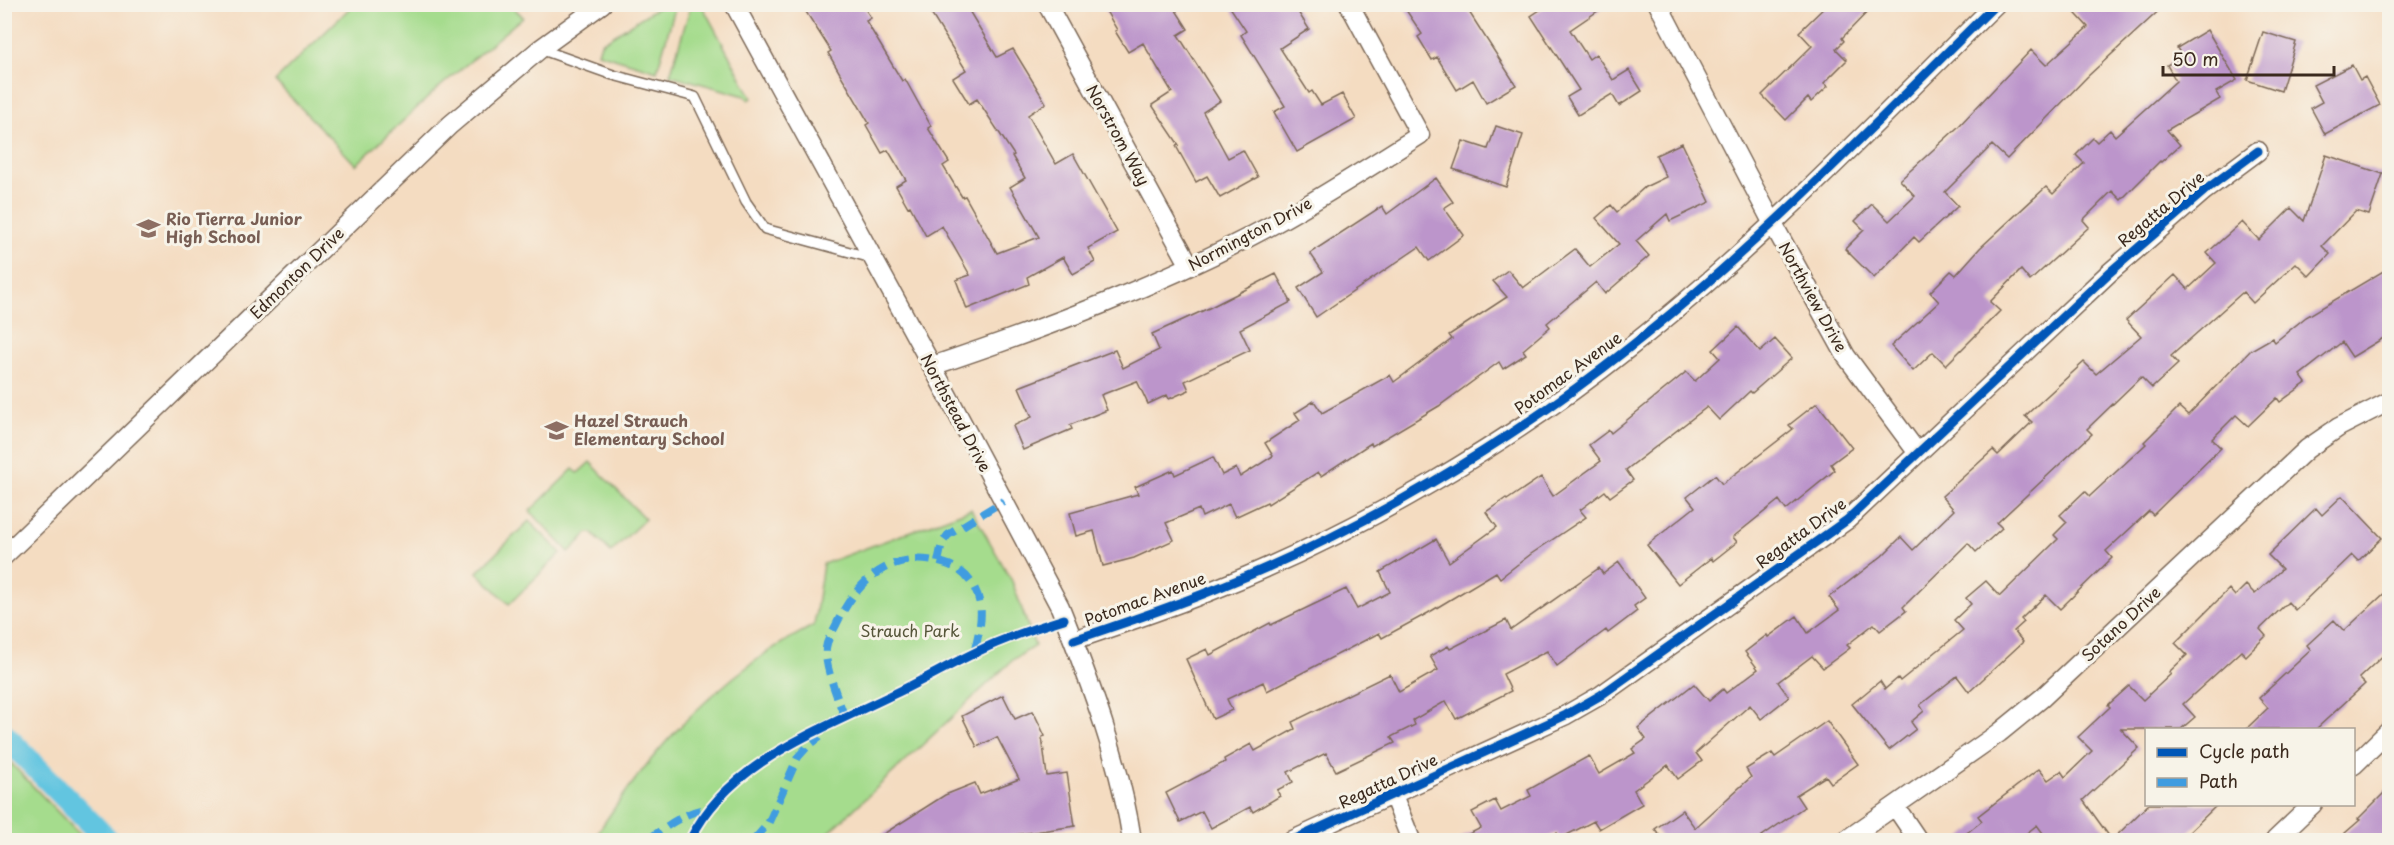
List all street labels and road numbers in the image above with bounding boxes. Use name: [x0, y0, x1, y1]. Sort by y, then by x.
street label: Norstrom Way: [1081, 80, 1157, 189]
street label: Regatta Drive: [2112, 165, 2209, 252]
street label: Normington Drive: [1183, 190, 1316, 276]
street label: Edmonton Drive: [244, 221, 349, 324]
street label: Northview Drive: [1774, 237, 1854, 356]
street label: Potomac Avenue: [1509, 325, 1626, 419]
street label: Northstead Drive: [916, 349, 998, 476]
street label: Regatta Drive: [1750, 491, 1851, 573]
street label: Potomac Avenue: [1081, 565, 1209, 631]
street label: Sotano Drive: [2075, 580, 2165, 666]
street label: Regatta Drive: [1334, 747, 1441, 813]

